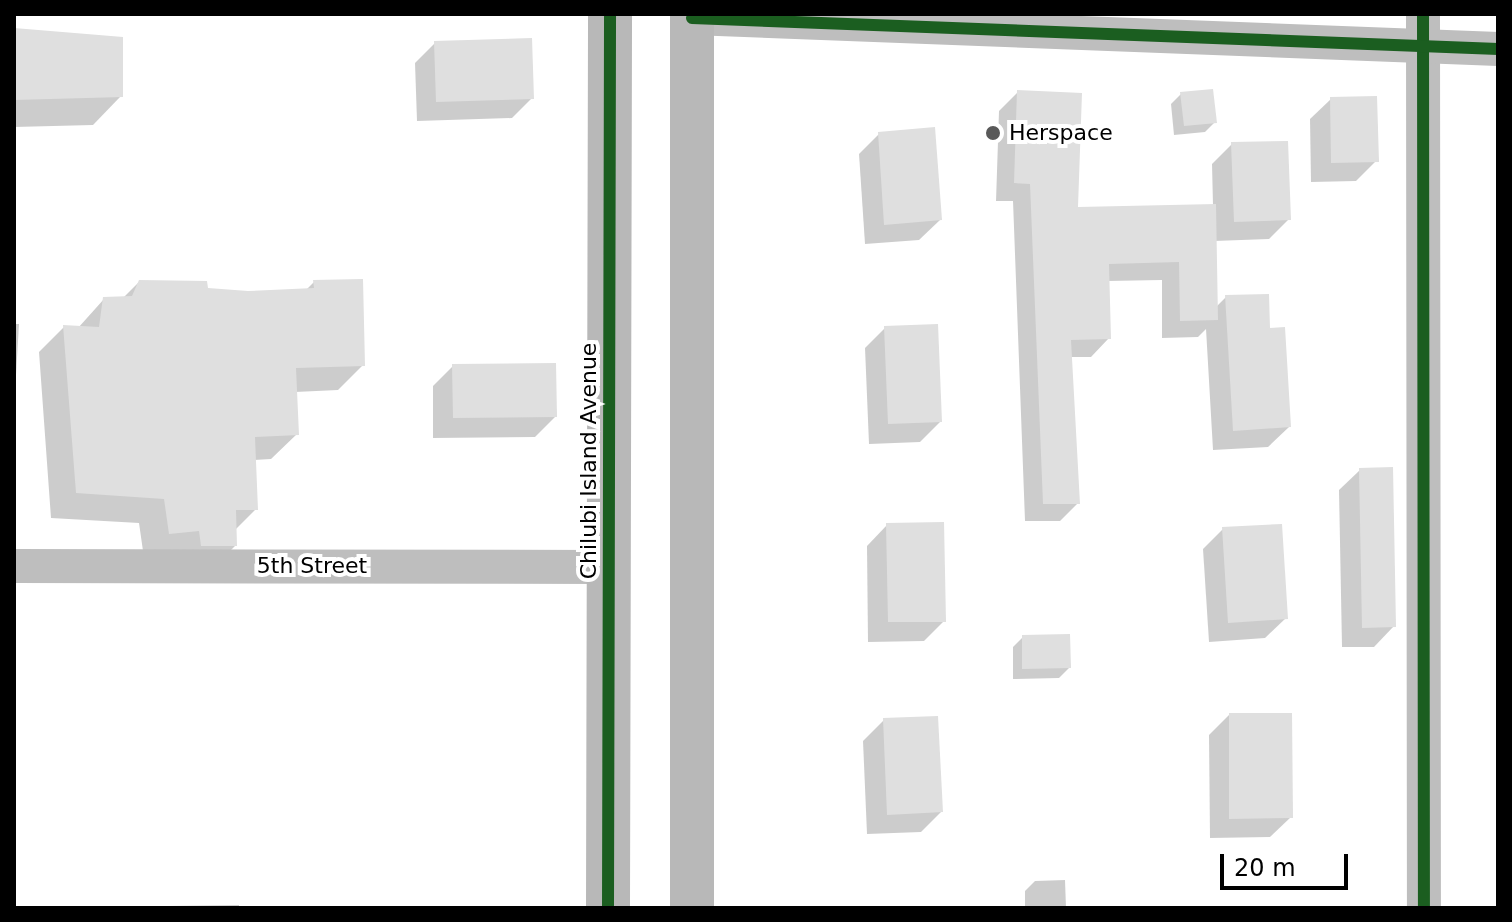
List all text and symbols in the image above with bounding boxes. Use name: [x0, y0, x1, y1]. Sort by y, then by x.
place label: Herspace: [1009, 120, 1113, 146]
marker: Herspace: [984, 124, 1002, 142]
street label: Chilubi Island Avenue: [576, 343, 602, 579]
street label: 5th Street: [257, 553, 367, 579]
scale bar: [1224, 838, 1352, 888]
text: 20 m: [1234, 854, 1296, 882]

